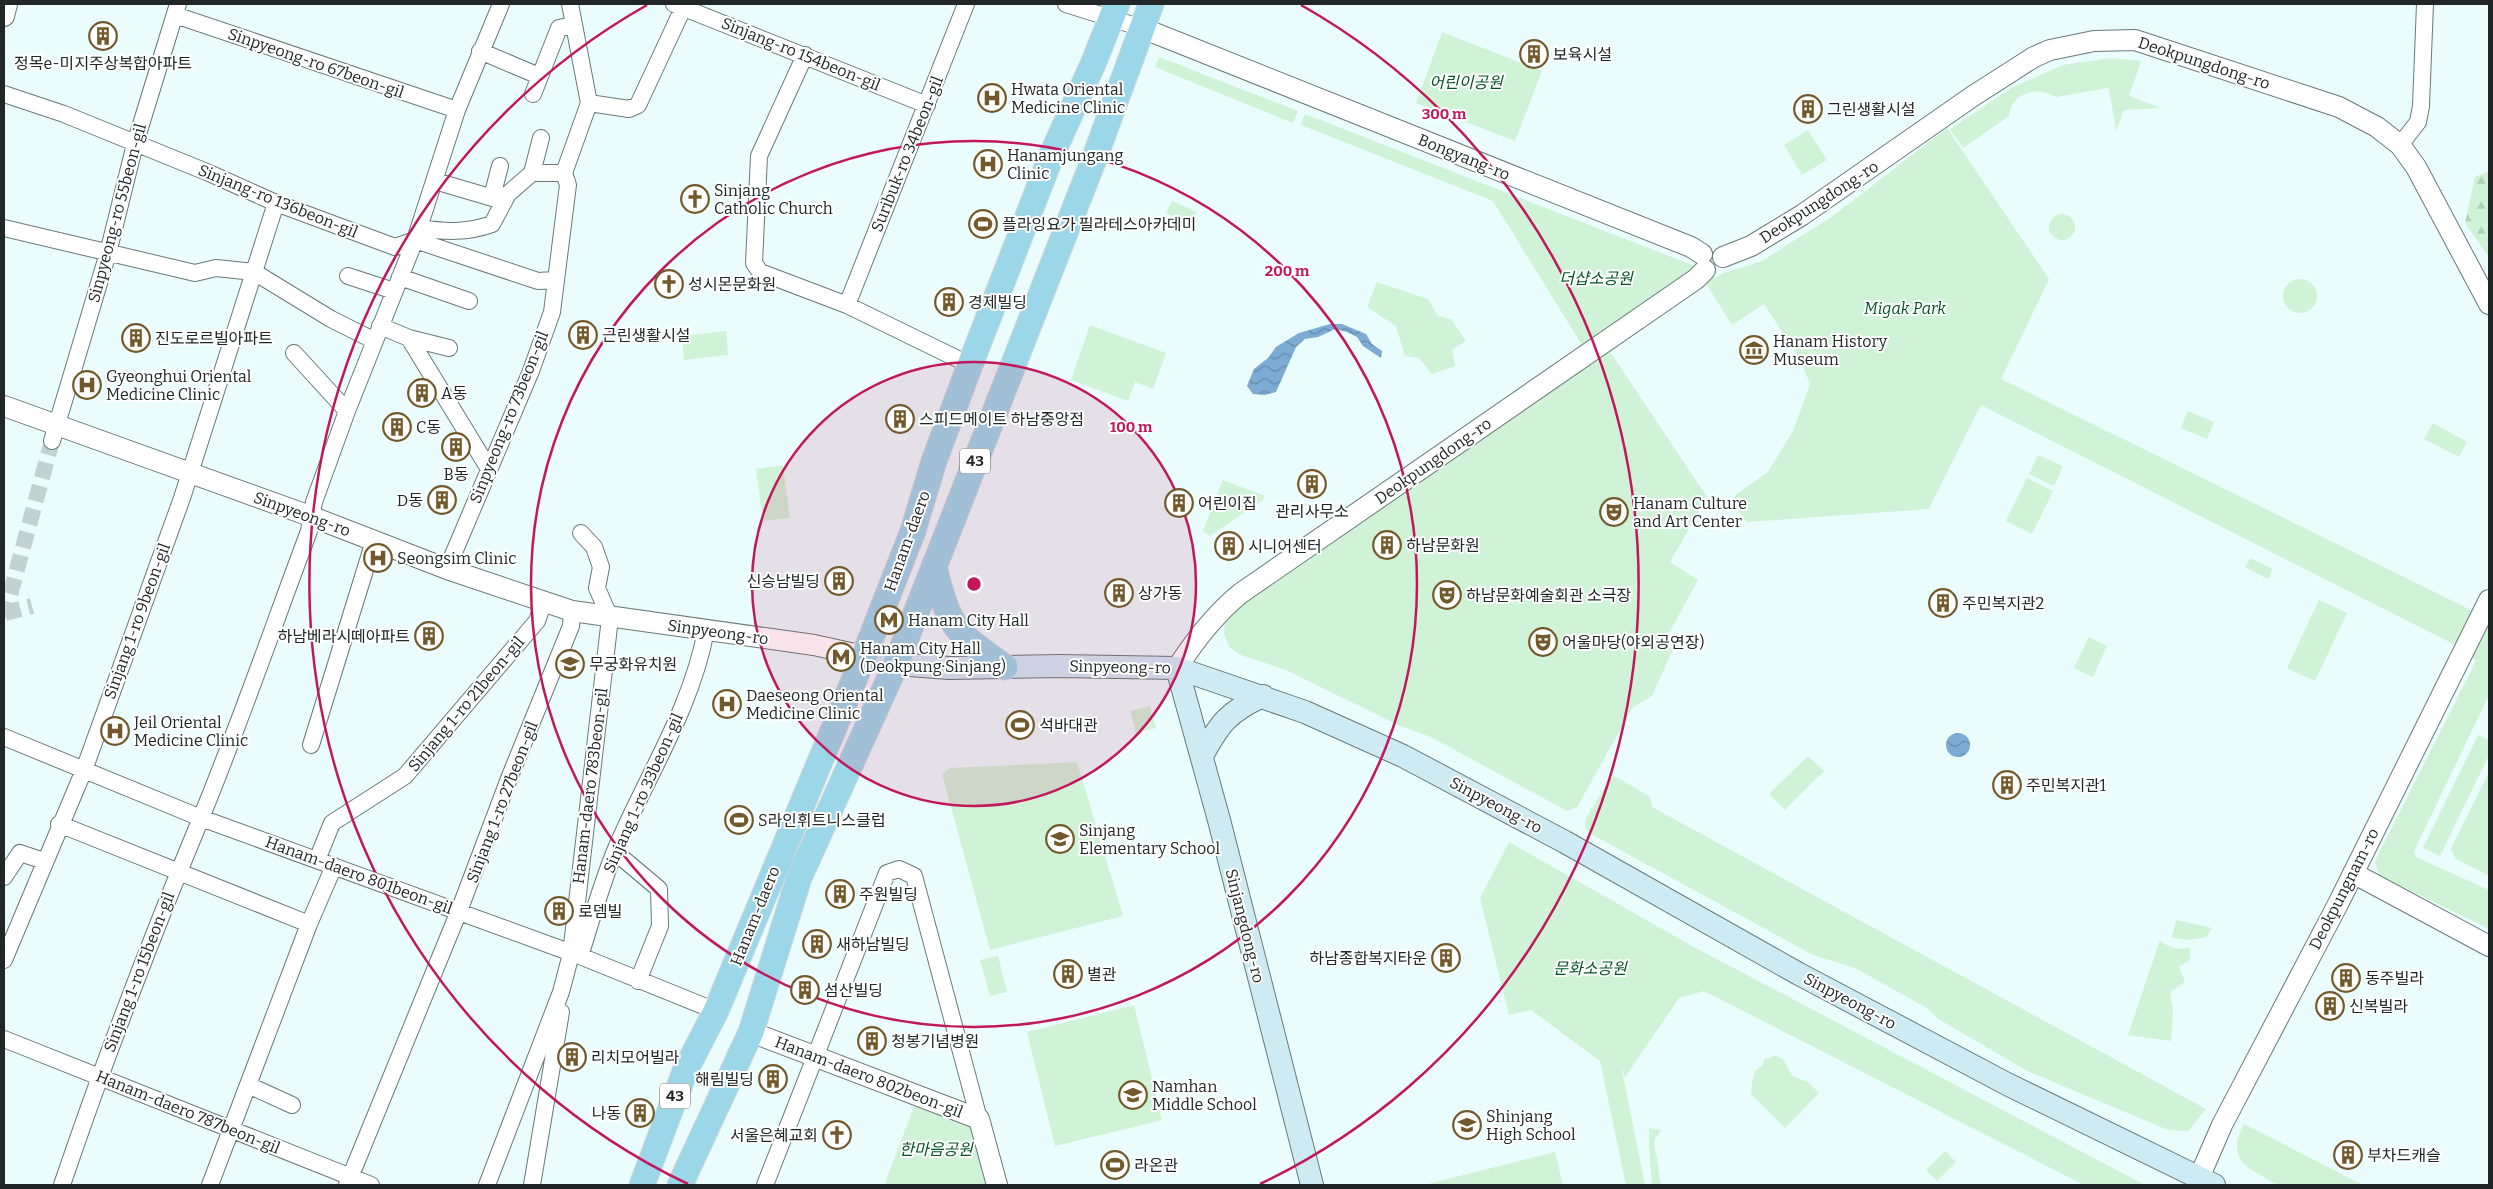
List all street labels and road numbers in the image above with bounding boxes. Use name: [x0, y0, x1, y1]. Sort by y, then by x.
street label: Sinjang-ro 154beon-gil: [719, 13, 884, 95]
street label: Sinpyeong-ro 67beon-gil: [226, 24, 407, 102]
street label: Deokpungdong-ro: [2136, 33, 2272, 93]
street label: Suribuk-ro 34beon-gil: [867, 73, 947, 235]
street label: Sinpyeong-ro 55beon-gil: [84, 121, 150, 305]
street label: Bongyang-ro: [1415, 130, 1513, 184]
street label: Deokpungdong-ro: [1756, 157, 1882, 247]
street label: Sinjang-ro 136beon-gil: [195, 160, 361, 242]
street label: Sinpyeong-ro 73beon-gil: [466, 328, 552, 506]
street label: Deokpungdong-ro: [1371, 414, 1495, 508]
road number: 43: [960, 448, 990, 474]
street label: Sinpyeong-ro: [251, 488, 353, 540]
street label: Hanam-daero: [880, 488, 934, 594]
street label: Sinjang 1-ro 9beon-gil: [100, 540, 174, 702]
street label: Sinpyeong-ro: [666, 616, 770, 648]
street label: Sinjang 1-ro 21beon-gil: [404, 632, 528, 775]
street label: Sinpyeong-ro: [1069, 657, 1171, 677]
street label: Hanam-daero 783beon-gil: [569, 687, 612, 885]
street label: Sinjang 1-ro 33beon-gil: [599, 710, 687, 876]
street label: Sinjang 1-ro 27beon-gil: [462, 718, 542, 886]
street label: Sinpyeong-ro: [1447, 773, 1545, 837]
street label: Deokpungnam-ro: [2305, 825, 2383, 953]
street label: Hanam-daero 801beon-gil: [263, 832, 455, 918]
street label: Hanam-daero: [726, 864, 784, 968]
street label: Sinjangdong-ro: [1222, 867, 1268, 985]
street label: Sinjang 1-ro 15beon-gil: [100, 889, 178, 1055]
street label: Sinpyeong-ro: [1801, 969, 1899, 1033]
street label: Hanam-daero 802beon-gil: [772, 1032, 966, 1122]
street label: Hanam-daero 787beon-gil: [93, 1066, 283, 1158]
road number: 43: [660, 1084, 690, 1108]

